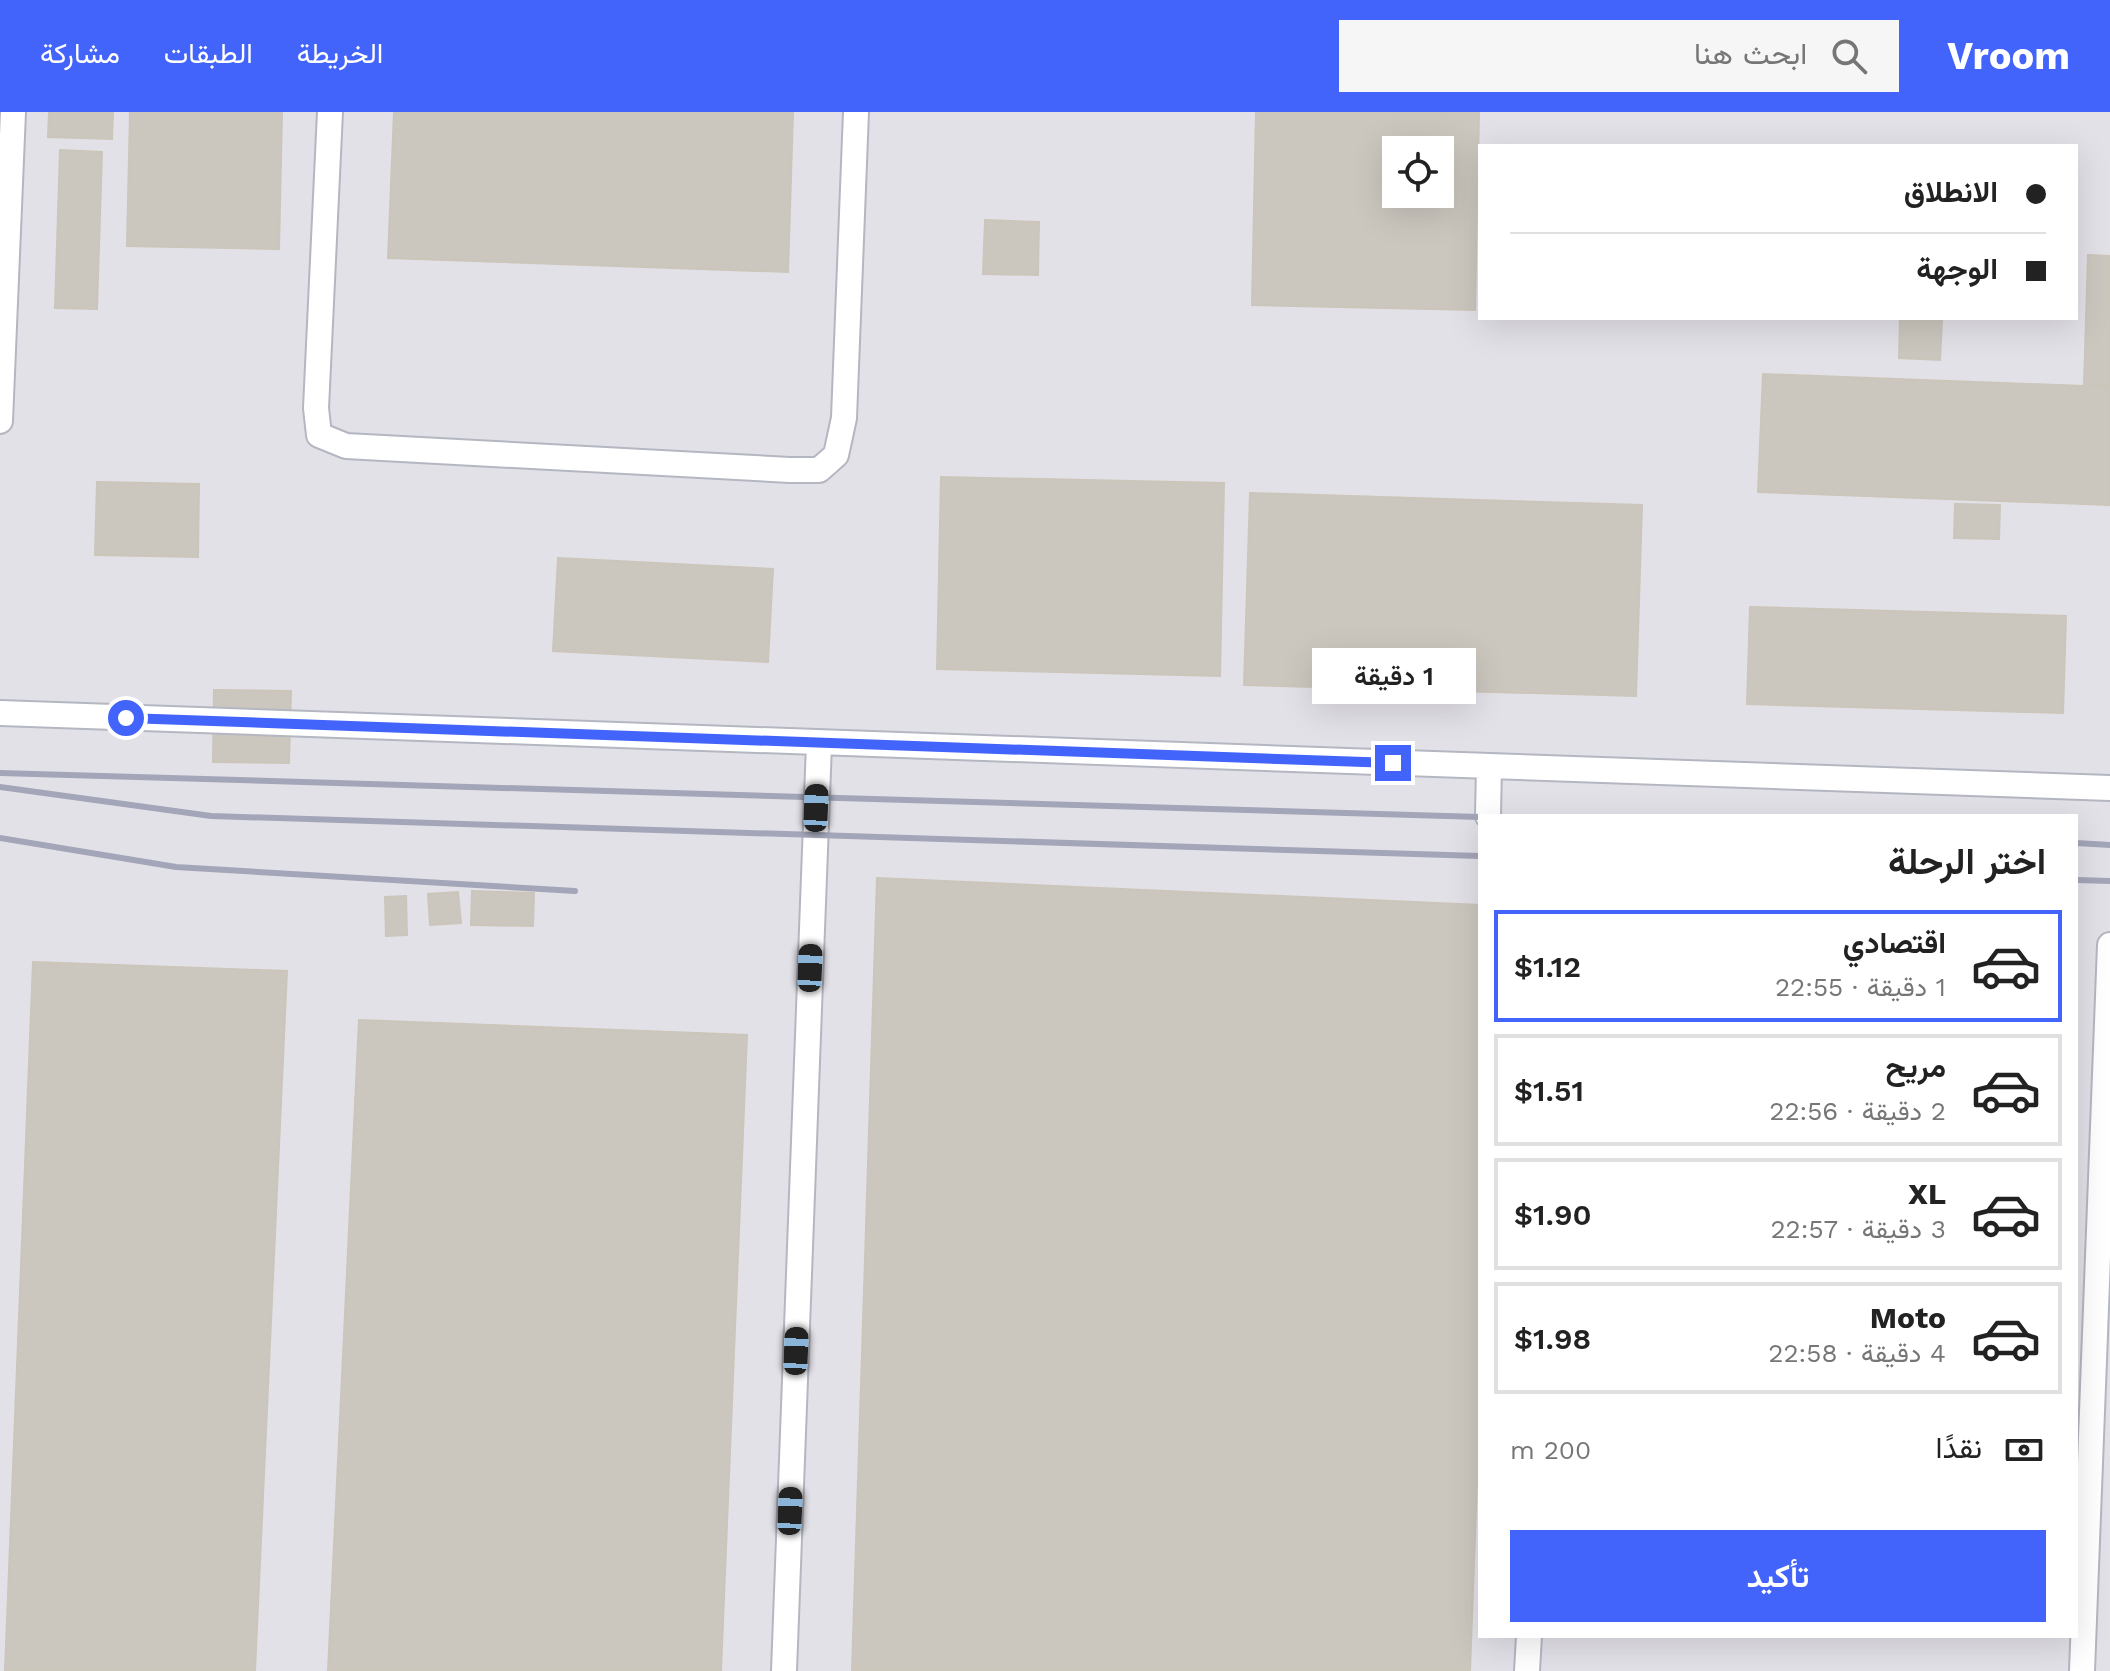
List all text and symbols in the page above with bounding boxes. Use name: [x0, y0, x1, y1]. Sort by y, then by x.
search box: [1339, 20, 1899, 92]
icon: search: [1827, 34, 1871, 78]
text: Vroom: [1947, 34, 2070, 78]
text: ابحث هنا: [1694, 36, 1807, 71]
text: مشاركة: [40, 37, 120, 70]
text: الطبقات: [164, 37, 253, 70]
text: الخريطة: [297, 37, 383, 70]
map controls: [1382, 136, 1454, 208]
button: locate: [1382, 136, 1454, 208]
text: الانطلاق: [1904, 174, 1998, 209]
text: الوجهة: [1916, 251, 1998, 286]
callout: 1 دقيقة: [1311, 647, 1475, 703]
text: 1 دقيقة: [1354, 661, 1434, 691]
route start: [108, 700, 144, 736]
route end: [1375, 745, 1411, 781]
car: [803, 784, 829, 832]
text: اختر الرحلة: [1888, 841, 2046, 883]
text: اقتصادي: [1843, 925, 1946, 960]
icon: car: [1970, 930, 2042, 1002]
car: [797, 944, 823, 992]
text: $1.12: [1514, 949, 1581, 984]
text: 1 دقيقة · 22:55: [1775, 972, 1946, 1002]
text: مريح: [1886, 1049, 1946, 1084]
icon: car: [1970, 1054, 2042, 1126]
text: $1.51: [1514, 1073, 1584, 1108]
text: 2 دقيقة · 22:56: [1769, 1096, 1946, 1126]
text: XL: [1908, 1176, 1946, 1211]
icon: car: [1970, 1178, 2042, 1250]
text: $1.90: [1514, 1197, 1592, 1232]
text: 3 دقيقة · 22:57: [1770, 1214, 1946, 1244]
text: Moto: [1870, 1300, 1946, 1335]
icon: car: [1970, 1302, 2042, 1374]
text: $1.98: [1514, 1321, 1591, 1356]
car: [783, 1327, 809, 1375]
text: 4 دقيقة · 22:58: [1768, 1338, 1946, 1368]
icon: cash: [2002, 1428, 2046, 1472]
text: نقدًا: [1936, 1430, 1982, 1465]
text: 200 m: [1510, 1435, 1591, 1465]
car: [777, 1487, 803, 1535]
button: تأكيد: [1510, 1530, 2046, 1622]

